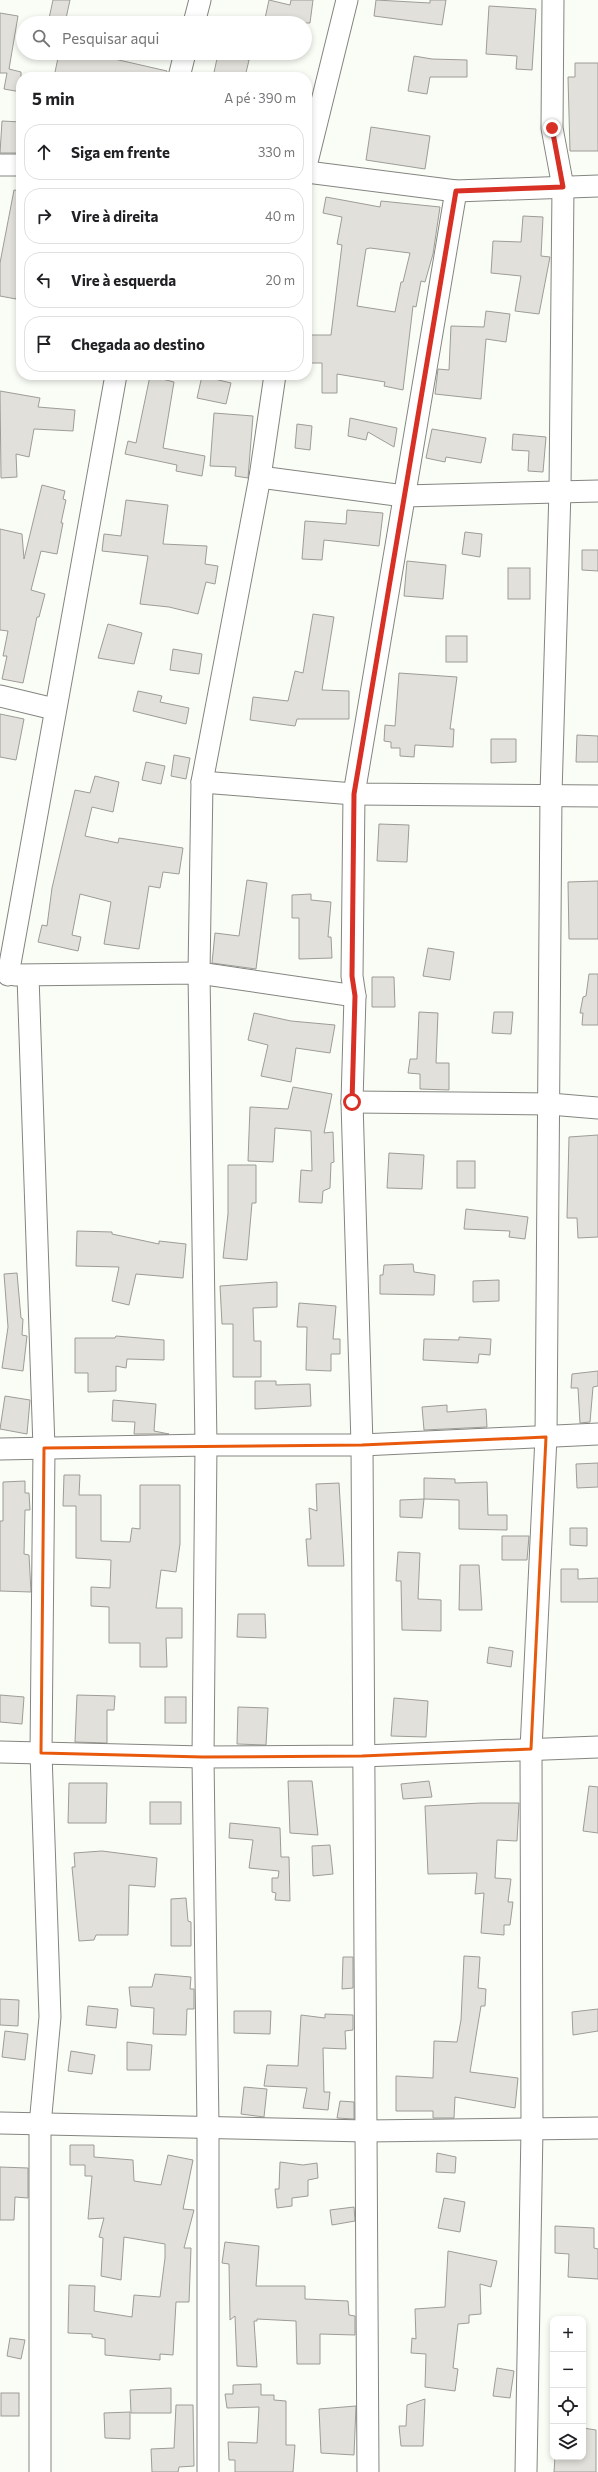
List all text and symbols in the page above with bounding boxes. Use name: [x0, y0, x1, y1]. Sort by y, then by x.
search box: [16, 16, 312, 60]
icon: search: [30, 27, 52, 49]
text: Pesquisar aqui: [62, 29, 159, 47]
text: 5 min: [32, 88, 75, 109]
text: A pé · 390 m: [224, 90, 296, 106]
route end: [543, 119, 561, 137]
icon: ahead: [33, 141, 55, 163]
text: Siga em frente: [71, 143, 170, 161]
text: 330 m: [258, 144, 295, 160]
icon: right: [33, 205, 55, 227]
text: Vire à direita: [71, 207, 159, 225]
text: 40 m: [265, 208, 295, 224]
icon: left: [33, 269, 55, 291]
text: Vire à esquerda: [71, 271, 176, 289]
text: 20 m: [266, 272, 295, 288]
icon: arrive: [33, 333, 55, 355]
text: Chegada ao destino: [71, 335, 205, 353]
route start: [343, 1093, 361, 1111]
map controls: [550, 2316, 586, 2460]
button: +: [550, 2316, 586, 2352]
button: −: [550, 2352, 586, 2388]
button: locate: [550, 2388, 586, 2424]
button: layers: [550, 2424, 586, 2460]

